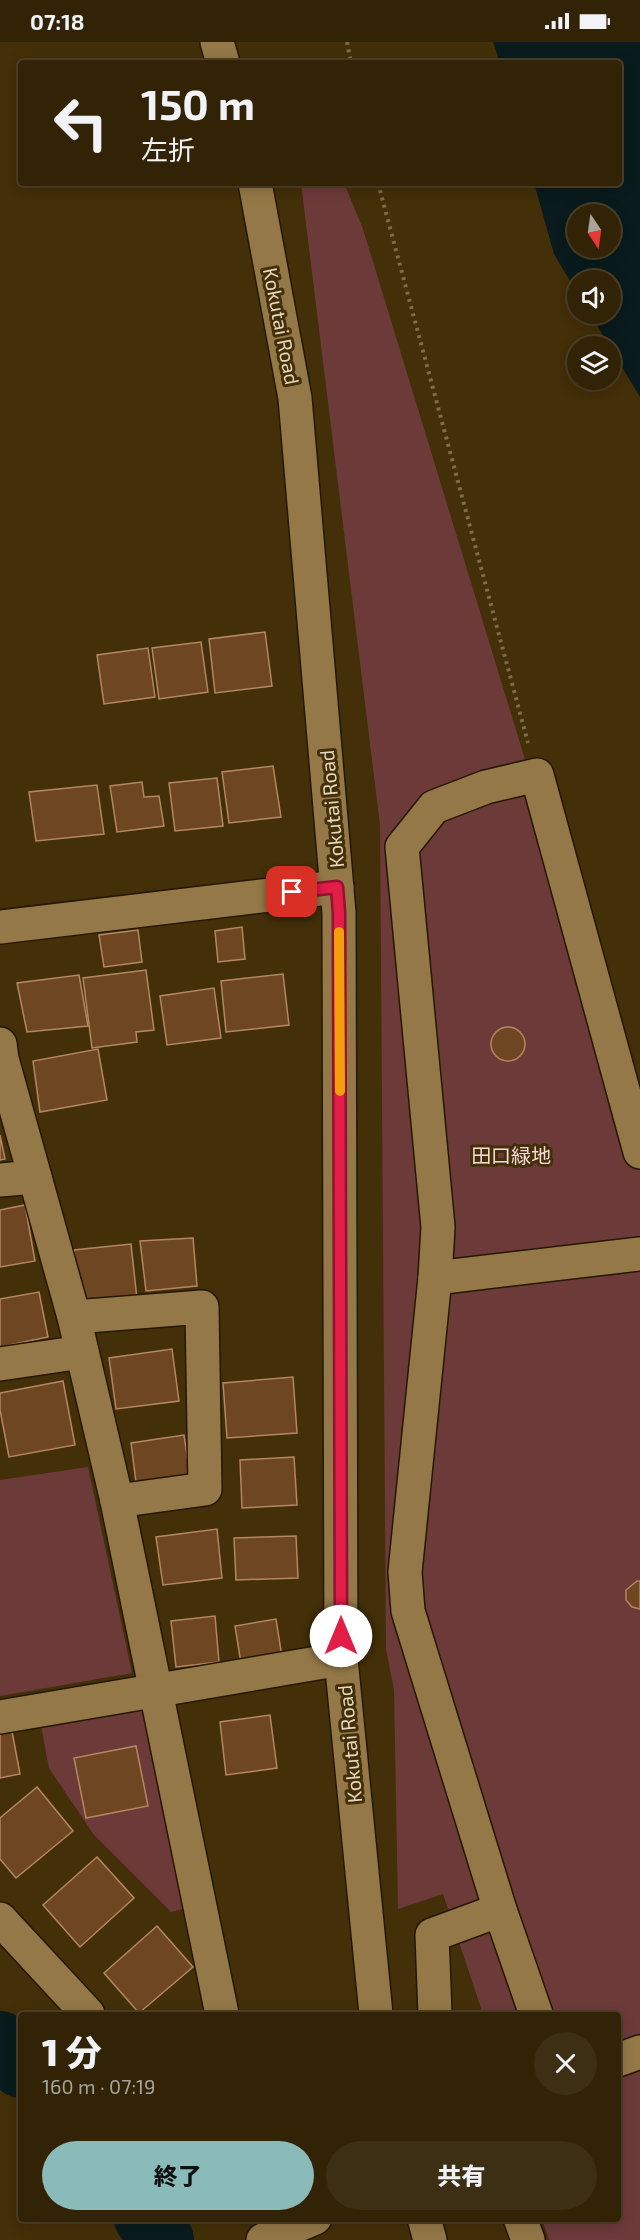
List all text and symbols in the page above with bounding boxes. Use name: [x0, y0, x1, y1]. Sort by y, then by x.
text: 07:18: [30, 8, 84, 34]
text: 150 m: [141, 78, 255, 128]
icon: left: [42, 84, 120, 162]
text: 左折: [141, 133, 195, 165]
north arrow: [567, 204, 621, 258]
map controls: [567, 204, 621, 390]
street label: Kokutai Road: [259, 266, 305, 386]
button: sound: [567, 270, 621, 324]
button: layers: [567, 336, 621, 390]
street label: Kokutai Road: [314, 749, 348, 869]
pin: [266, 866, 317, 917]
icon: arrive: [275, 875, 308, 908]
park label: 田口緑地: [471, 1143, 551, 1167]
position arrow: [309, 1604, 373, 1668]
street label: Kokutai Road: [332, 1684, 366, 1804]
text: 1 分: [42, 2030, 102, 2073]
button: close: [534, 2032, 597, 2095]
text: 160 m · 07:19: [42, 2074, 156, 2098]
button: 終了: [42, 2141, 314, 2210]
button: 共有: [326, 2141, 597, 2210]

